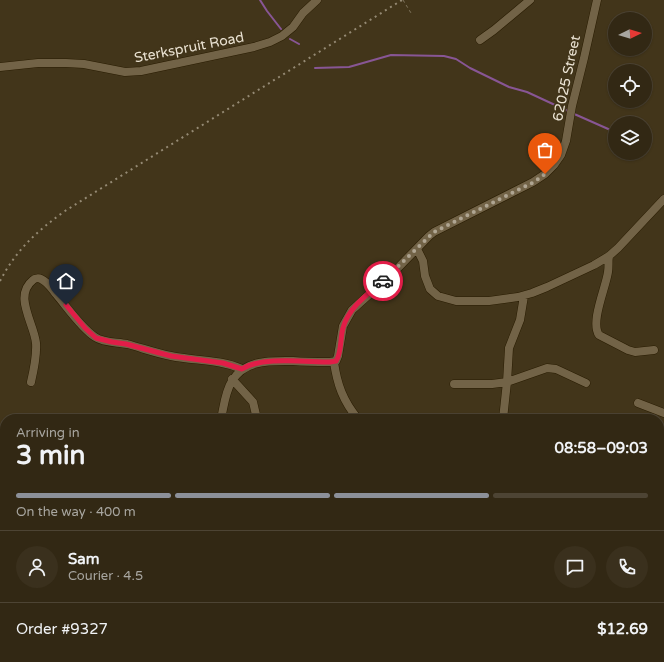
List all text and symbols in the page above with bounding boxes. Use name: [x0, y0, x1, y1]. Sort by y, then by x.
north arrow: [608, 12, 652, 56]
map controls: [608, 12, 652, 160]
street label: Sterkspruit Road: [133, 29, 245, 66]
street label: 62025 Street: [549, 33, 584, 123]
button: locate: [608, 64, 652, 108]
button: layers: [608, 116, 652, 160]
pin: [528, 133, 562, 174]
icon: bag: [534, 139, 556, 161]
courier: [363, 261, 403, 301]
pin: [49, 264, 83, 305]
icon: home: [55, 270, 77, 292]
icon: car: [372, 270, 394, 292]
text: Arriving in: [16, 425, 80, 441]
text: 08:58–09:03: [555, 439, 648, 457]
text: 3 min: [16, 440, 85, 471]
text: On the way · 400 m: [16, 504, 136, 520]
button: person: [16, 546, 58, 588]
button: chat: [554, 546, 596, 588]
button: phone: [606, 546, 648, 588]
text: Sam: [68, 550, 99, 568]
text: Courier · 4.5: [68, 568, 143, 584]
text: Order #9327: [16, 620, 108, 638]
text: $12.69: [597, 620, 648, 638]

